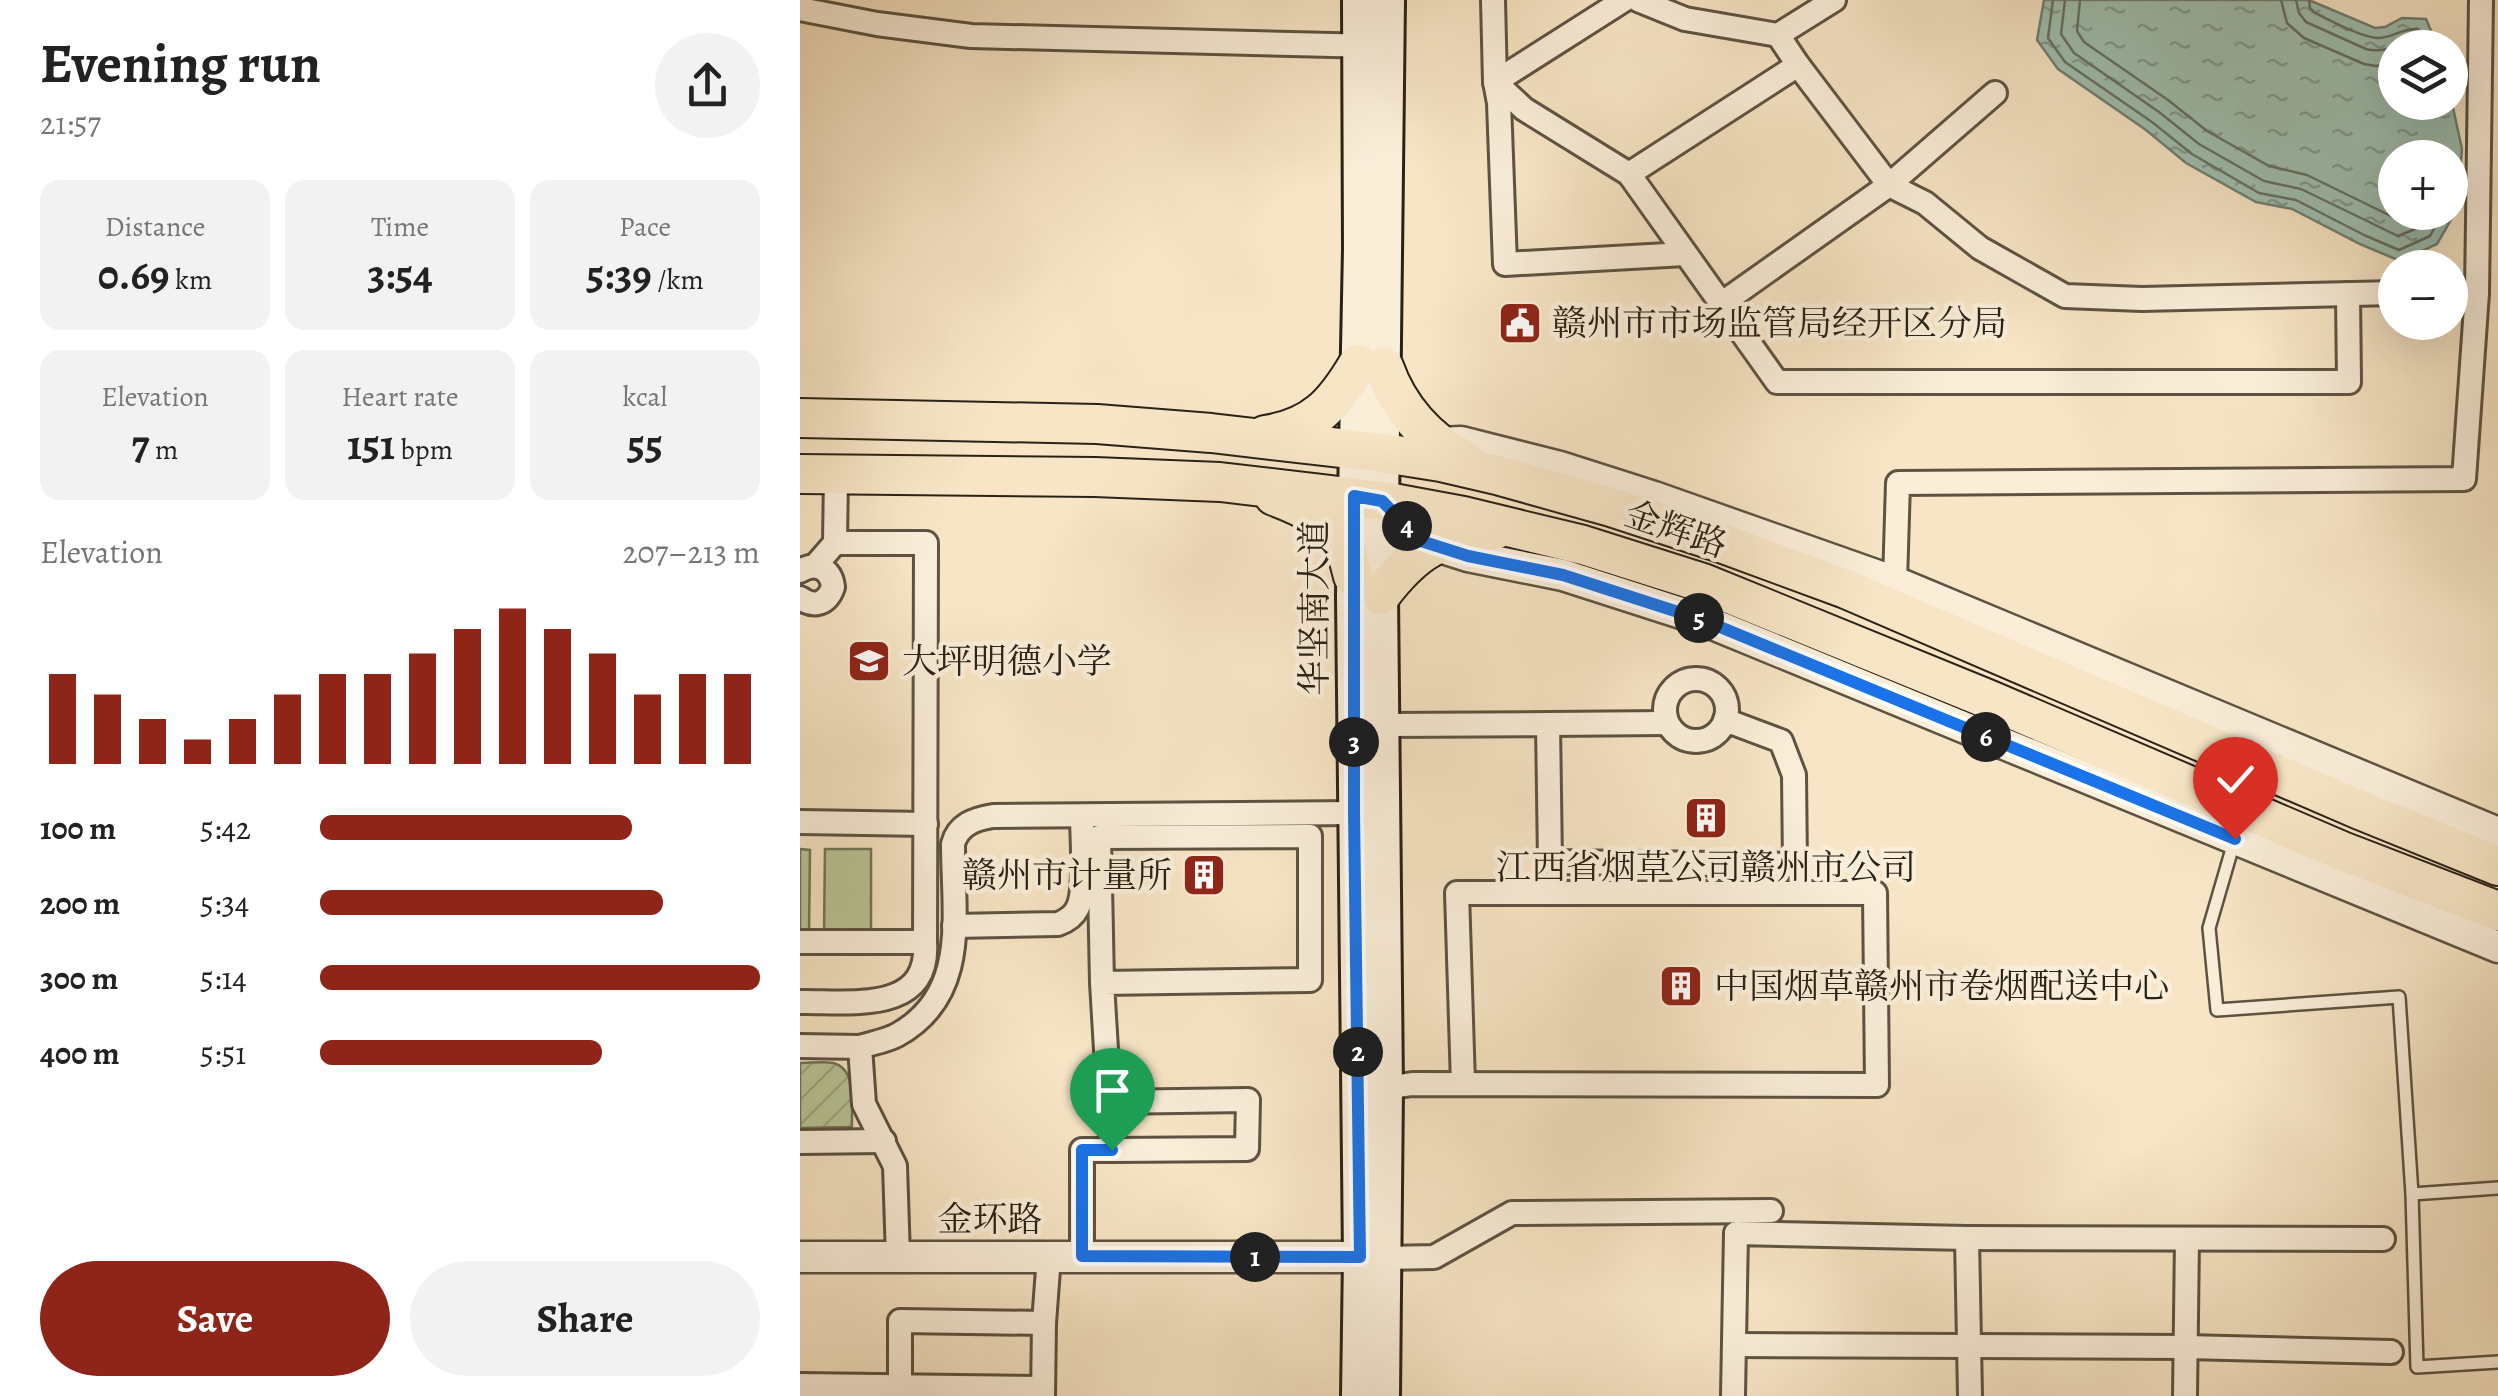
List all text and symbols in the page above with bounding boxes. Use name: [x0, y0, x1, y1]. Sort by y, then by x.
text: Evening run: [40, 26, 321, 101]
map controls: [2378, 30, 2468, 340]
button: layers: [2378, 30, 2468, 120]
button: share: [655, 33, 760, 138]
text: 21:57: [40, 101, 101, 145]
button: +: [2378, 140, 2468, 230]
text: Distance: [105, 208, 205, 246]
text: Time: [371, 208, 429, 246]
text: Pace: [619, 208, 671, 246]
text: 0.69: [98, 246, 169, 303]
text: 3:54: [367, 246, 433, 303]
text: 5:39: [586, 246, 652, 303]
button: −: [2378, 250, 2468, 340]
text: km: [169, 261, 212, 299]
text: /km: [652, 261, 704, 299]
place label: 赣州市市场监管局经开区分局: [1552, 299, 2007, 347]
public building icon: 赣州市市场监管局经开区分局: [1497, 300, 1543, 346]
text: Elevation: [101, 378, 209, 416]
text: Heart rate: [342, 378, 458, 416]
text: kcal: [623, 378, 667, 416]
text: 7: [132, 416, 150, 473]
text: 151: [347, 416, 395, 473]
text: 55: [627, 416, 663, 473]
text: m: [150, 431, 178, 469]
text: bpm: [395, 431, 453, 469]
street label: 金辉路: [1619, 489, 1733, 569]
pin: 4: [1382, 501, 1432, 551]
text: 4: [1400, 507, 1414, 545]
street label: 华坚南大道: [1290, 520, 1338, 696]
text: Elevation: [40, 530, 163, 574]
text: 207–213 m: [622, 530, 760, 574]
pin: 5: [1674, 593, 1724, 643]
text: 5: [1693, 599, 1705, 637]
place label: 大坪明德小学: [902, 637, 1112, 685]
school or university icon: 大坪明德小学: [846, 638, 892, 684]
pin: 6: [1961, 712, 2011, 762]
pin: 3: [1329, 717, 1379, 767]
text: 6: [1979, 718, 1993, 756]
text: 3: [1348, 723, 1360, 761]
pin: [2193, 737, 2278, 840]
icon: check: [2208, 752, 2263, 807]
building icon: 江西省烟草公司赣州市公司: [1683, 795, 1729, 841]
text: 100 m: [40, 806, 116, 850]
text: 5:42: [200, 806, 251, 850]
place label: 江西省烟草公司赣州市公司: [1496, 843, 1916, 891]
place label: 赣州市计量所: [962, 851, 1172, 899]
building icon: 赣州市计量所: [1181, 852, 1227, 898]
text: 200 m: [40, 881, 120, 925]
text: 5:34: [200, 881, 249, 925]
text: 300 m: [40, 956, 118, 1000]
text: 5:14: [200, 956, 247, 1000]
place label: 中国烟草赣州市卷烟配送中心: [1714, 962, 2169, 1010]
building icon: 中国烟草赣州市卷烟配送中心: [1658, 963, 1704, 1009]
pin: 2: [1333, 1027, 1383, 1077]
text: 400 m: [40, 1031, 120, 1075]
text: 5:51: [200, 1031, 246, 1075]
text: 2: [1351, 1033, 1365, 1071]
pin: [1070, 1048, 1155, 1151]
icon: arrive: [1085, 1063, 1140, 1118]
street label: 金环路: [937, 1195, 1043, 1243]
pin: 1: [1230, 1232, 1280, 1282]
text: 1: [1250, 1238, 1260, 1276]
button: Save: [40, 1261, 390, 1376]
button: Share: [410, 1261, 760, 1376]

